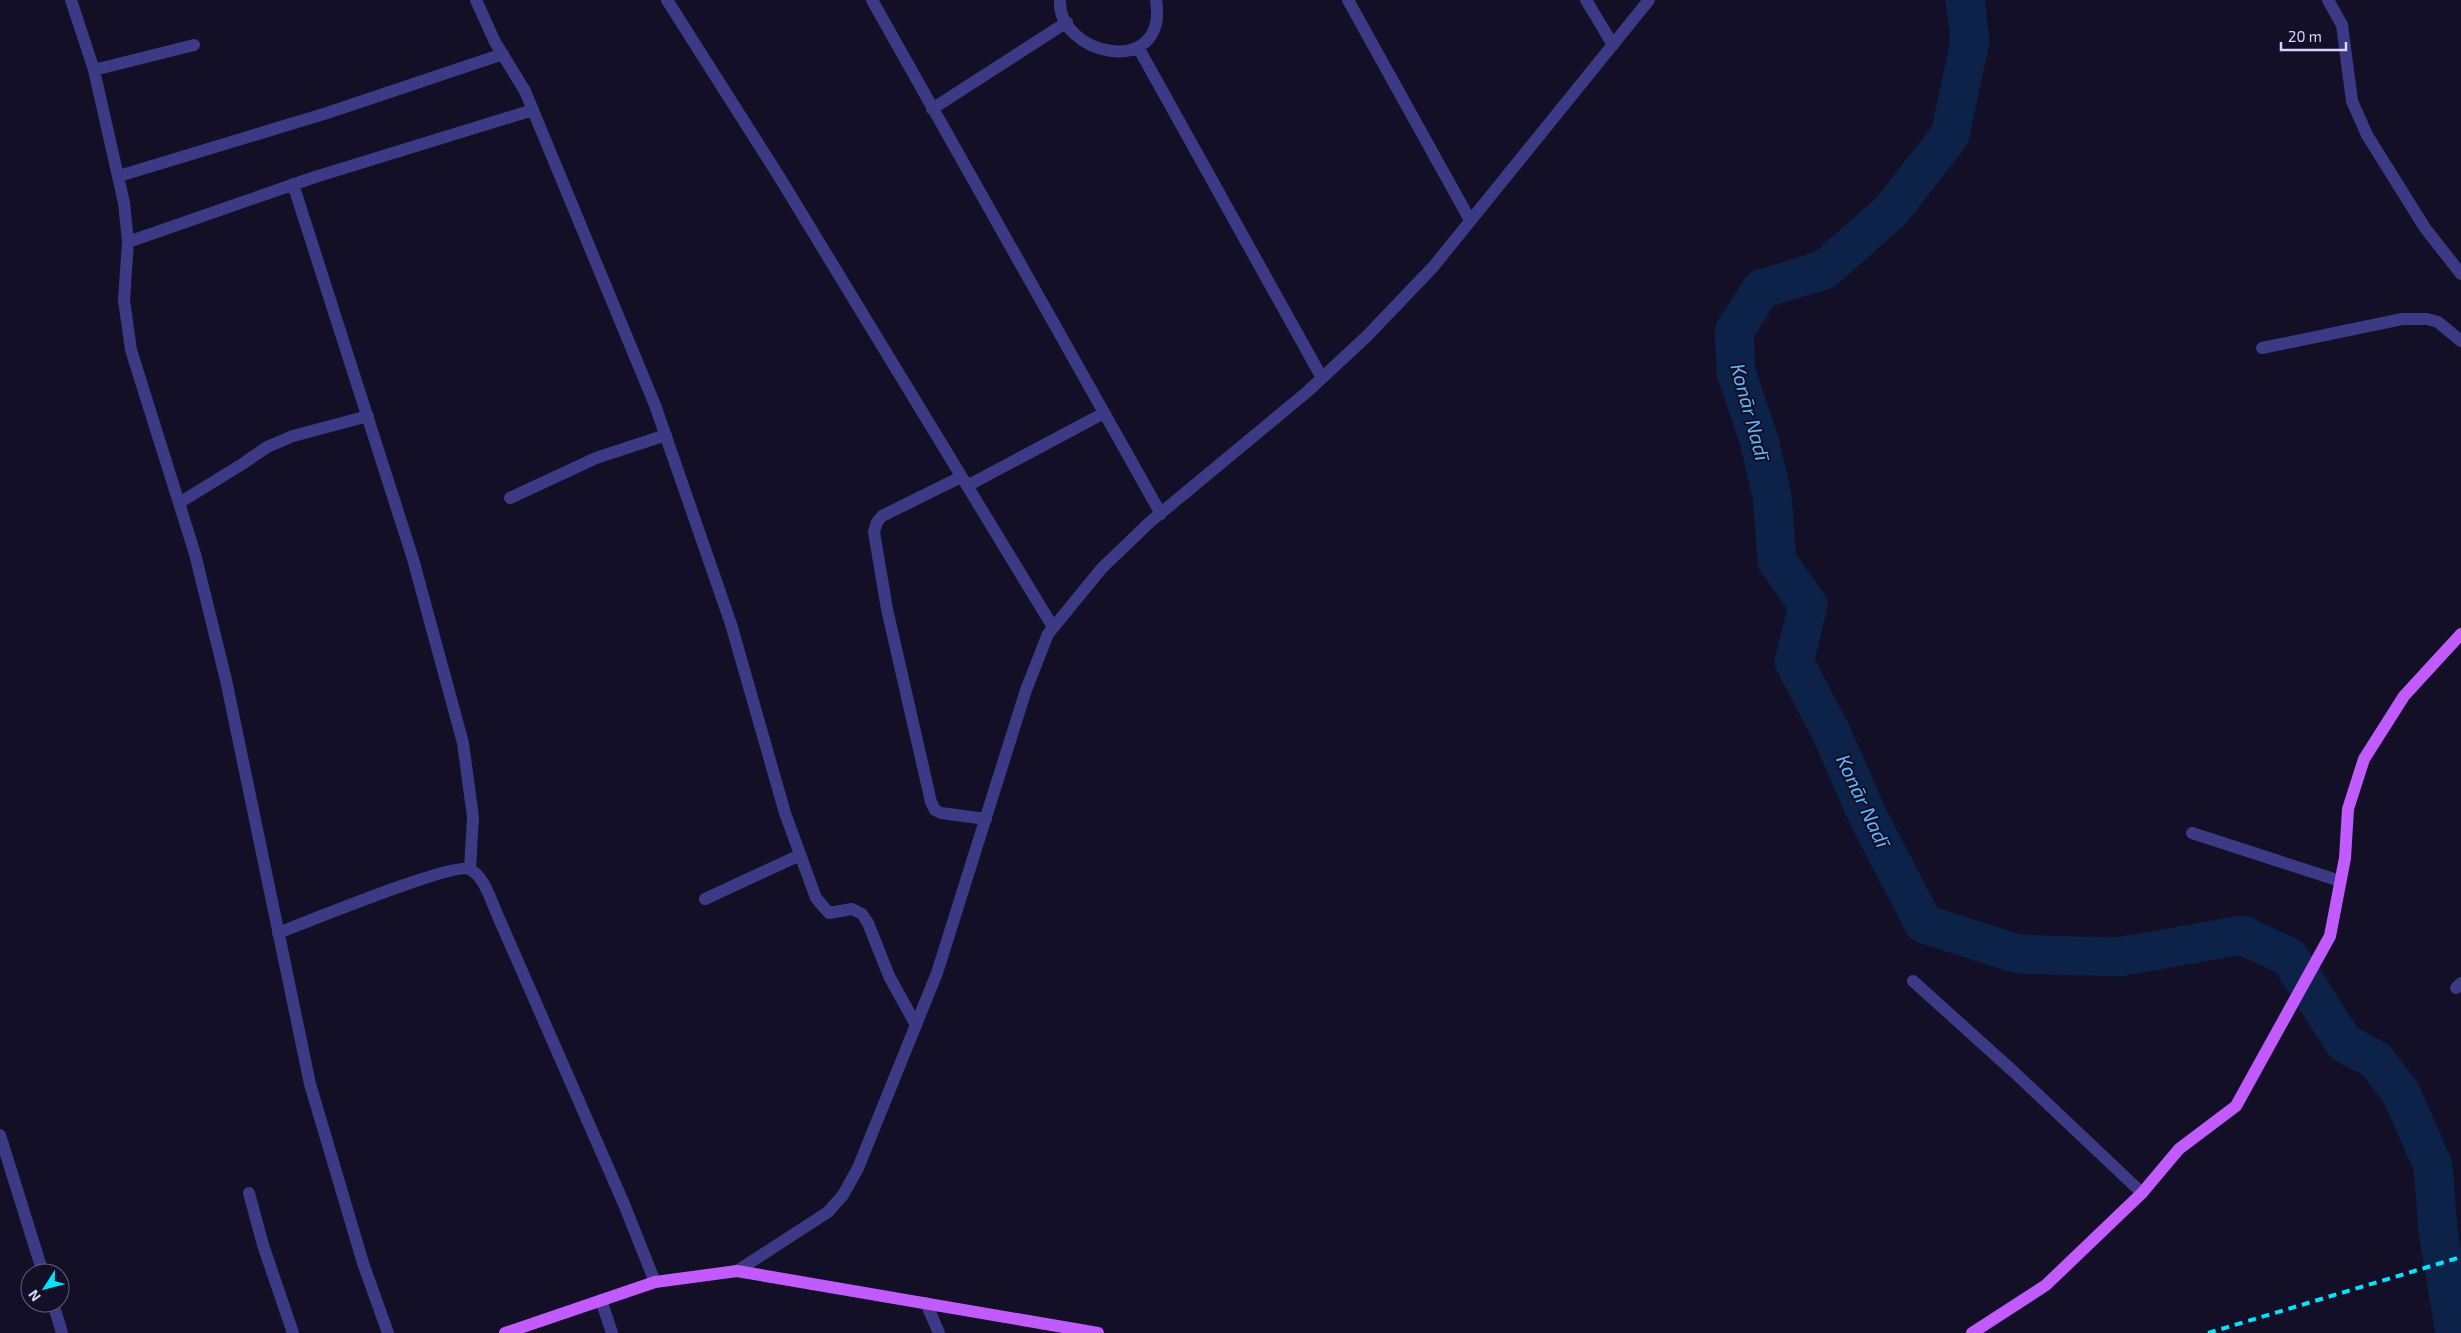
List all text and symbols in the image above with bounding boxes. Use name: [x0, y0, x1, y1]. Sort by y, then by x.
scale bar: [2281, 20, 2346, 52]
text: 20 m: [2288, 27, 2322, 45]
water label: Konār Nadī: [1726, 360, 1776, 465]
water label: Konār Nadī: [1832, 750, 1897, 853]
north arrow: [20, 1263, 70, 1313]
text: N: [24, 1287, 44, 1305]

